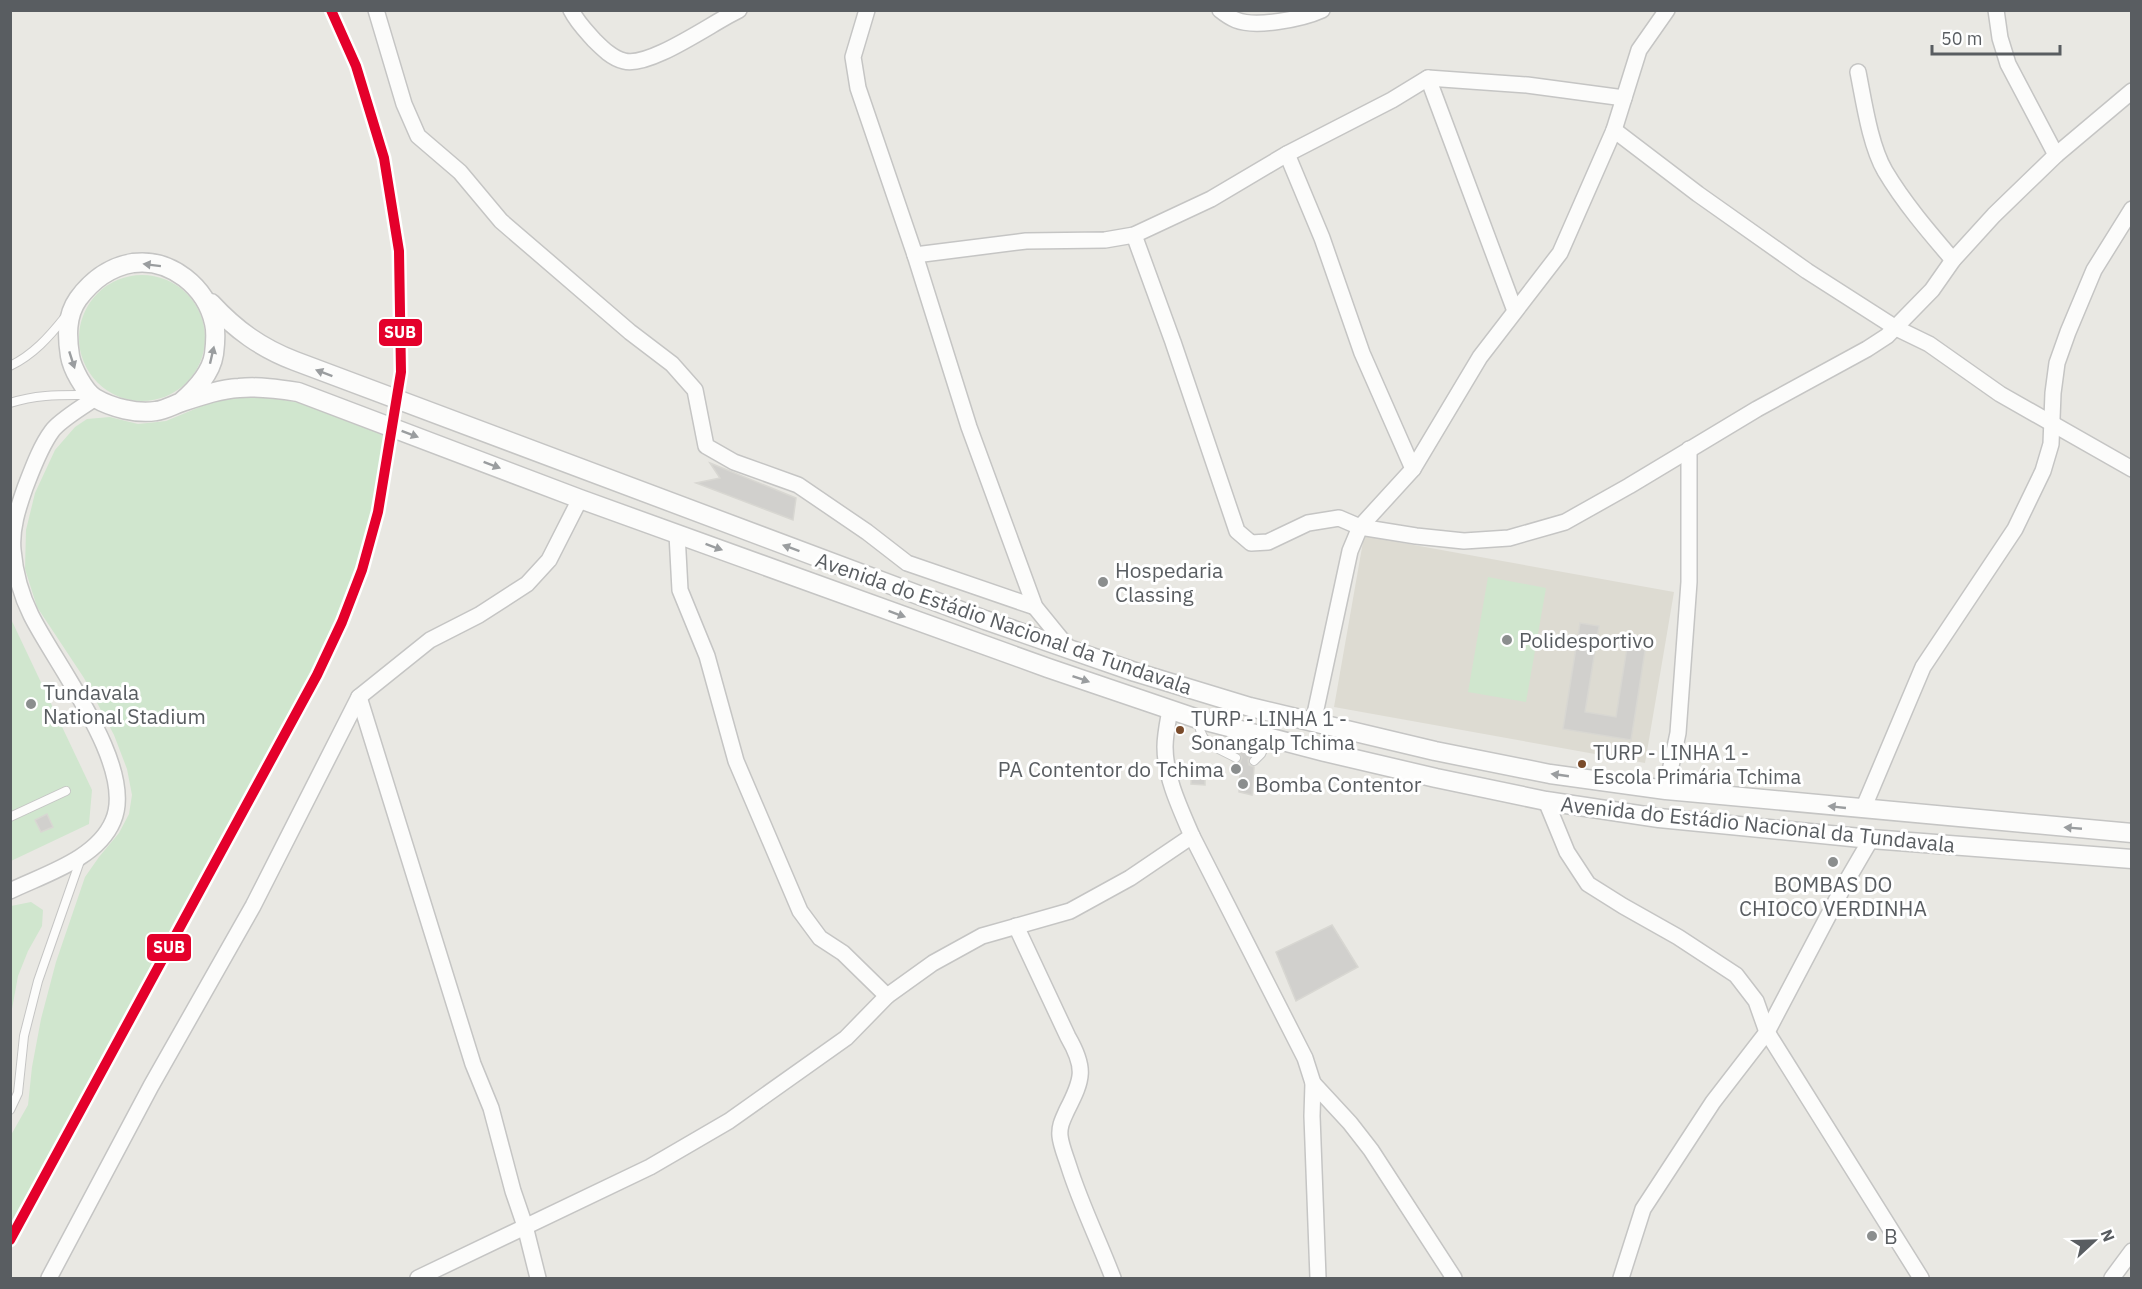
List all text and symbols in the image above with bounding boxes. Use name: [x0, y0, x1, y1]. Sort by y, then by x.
scale bar: [1932, 18, 2060, 56]
text: 50 m: [1941, 27, 1983, 50]
one-way arrow: [142, 260, 161, 270]
line badge: SUB: [378, 318, 423, 347]
text: SUB: [384, 322, 416, 342]
one-way arrow: [208, 345, 217, 364]
one-way arrow: [68, 352, 77, 370]
one-way arrow: [315, 367, 333, 377]
one-way arrow: [402, 429, 420, 439]
one-way arrow: [483, 460, 501, 470]
one-way arrow: [781, 542, 799, 552]
one-way arrow: [705, 543, 723, 552]
street label: Avenida do Estádio Nacional da Tundavala: [812, 545, 1196, 701]
place label: Hospedaria Classing: [1115, 556, 1223, 608]
marker: Hospedaria Classing: [1096, 575, 1110, 589]
one-way arrow: [888, 609, 906, 619]
place label: Polidesportivo: [1519, 626, 1654, 654]
marker: Polidesportivo: [1500, 633, 1514, 647]
one-way arrow: [1072, 675, 1090, 685]
place label: Tundavala National Stadium: [43, 678, 206, 730]
marker: Tundavala National Stadium: [24, 697, 38, 711]
place label: TURP - LINHA 1 - Sonangalp Tchima: [1191, 705, 1355, 756]
marker: TURP - LINHA 1 - Sonangalp Tchima: [1174, 724, 1186, 736]
place label: TURP - LINHA 1 - Escola Primária Tchima: [1593, 739, 1802, 790]
place label: PA Contentor do Tchima: [998, 755, 1224, 783]
marker: TURP - LINHA 1 - Escola Primária Tchima: [1576, 758, 1588, 770]
marker: PA Contentor do Tchima: [1229, 762, 1243, 776]
place label: Bomba Contentor: [1255, 770, 1422, 798]
one-way arrow: [1550, 771, 1569, 780]
marker: Bomba Contentor: [1236, 777, 1250, 791]
street label: Avenida do Estádio Nacional da Tundavala: [1559, 789, 1957, 859]
one-way arrow: [1828, 802, 1847, 812]
one-way arrow: [2064, 823, 2083, 833]
marker: BOMBAS DO CHIOCO VERDINHA: [1826, 855, 1840, 869]
place label: BOMBAS DO CHIOCO VERDINHA: [1739, 870, 1927, 922]
line badge: SUB: [146, 933, 192, 962]
text: SUB: [153, 937, 185, 957]
north arrow: [2064, 1211, 2124, 1271]
place label: B: [1884, 1222, 1898, 1250]
text: N: [2096, 1226, 2119, 1245]
marker: B: [1865, 1229, 1879, 1243]

